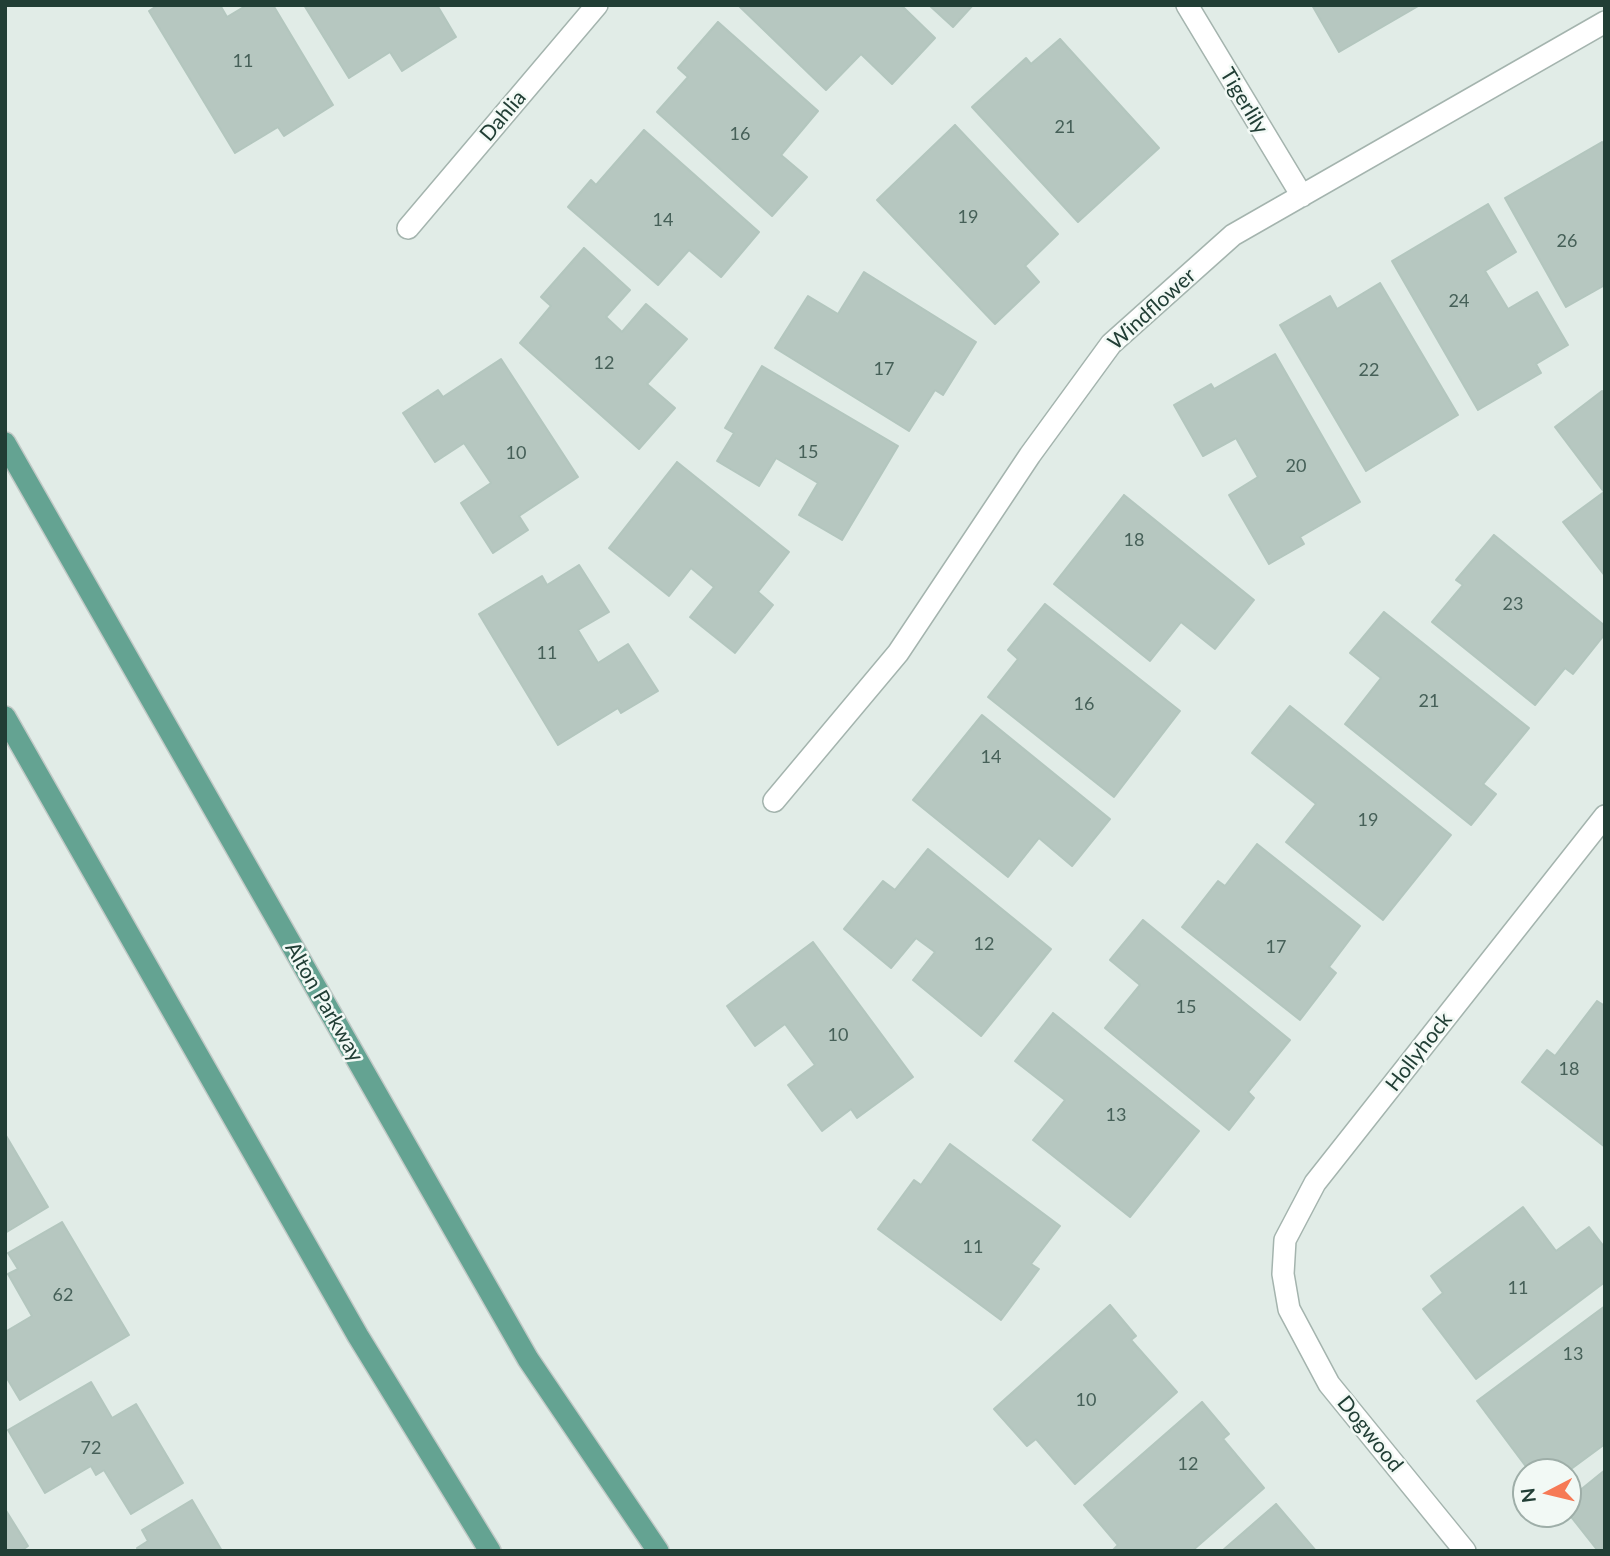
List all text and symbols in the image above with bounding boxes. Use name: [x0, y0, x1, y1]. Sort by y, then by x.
house number: 11: [233, 50, 253, 72]
street label: Tigerlily: [1214, 63, 1274, 139]
street label: Dahlia: [475, 86, 531, 146]
house number: 21: [1055, 116, 1075, 138]
house number: 16: [730, 123, 750, 145]
house number: 19: [958, 206, 978, 228]
house number: 14: [653, 209, 673, 231]
house number: 26: [1557, 230, 1577, 252]
street label: Windflower: [1103, 263, 1201, 355]
house number: 24: [1449, 290, 1469, 312]
house number: 12: [594, 352, 614, 374]
house number: 17: [874, 358, 894, 380]
house number: 22: [1359, 359, 1379, 381]
house number: 15: [798, 441, 818, 463]
house number: 10: [506, 442, 526, 464]
house number: 20: [1286, 455, 1306, 477]
house number: 18: [1124, 529, 1144, 551]
house number: 23: [1503, 593, 1523, 615]
house number: 11: [537, 642, 557, 664]
house number: 21: [1419, 690, 1439, 712]
house number: 16: [1074, 693, 1094, 715]
house number: 14: [981, 746, 1001, 768]
house number: 19: [1358, 809, 1378, 831]
house number: 12: [974, 933, 994, 955]
house number: 17: [1266, 936, 1286, 958]
street label: Alton Parkway: [280, 938, 368, 1066]
house number: 15: [1176, 996, 1196, 1018]
street label: Hollyhock: [1381, 1008, 1457, 1096]
house number: 10: [828, 1024, 848, 1046]
house number: 18: [1559, 1058, 1579, 1080]
house number: 13: [1106, 1104, 1126, 1126]
house number: 11: [963, 1236, 983, 1258]
house number: 11: [1508, 1277, 1528, 1299]
house number: 62: [53, 1284, 73, 1306]
house number: 13: [1563, 1343, 1583, 1365]
house number: 10: [1076, 1389, 1096, 1411]
street label: Dogwood: [1332, 1391, 1408, 1477]
house number: 72: [81, 1437, 101, 1459]
house number: 12: [1178, 1453, 1198, 1475]
north arrow: [1512, 1458, 1582, 1528]
text: N: [1515, 1487, 1540, 1504]

